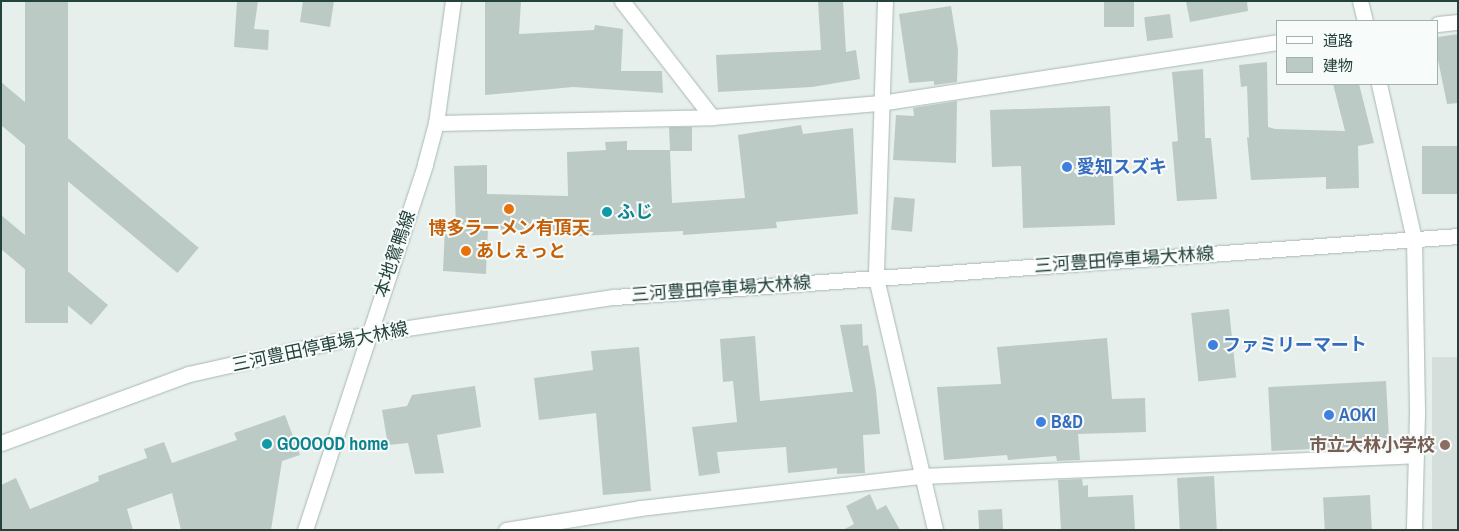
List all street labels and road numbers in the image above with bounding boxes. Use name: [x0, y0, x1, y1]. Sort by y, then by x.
street label: 本地鴛鴨線: [370, 208, 420, 300]
street label: 三河豊田停車場大林線: [1033, 243, 1215, 277]
street label: 三河豊田停車場大林線: [630, 272, 812, 306]
street label: 三河豊田停車場大林線: [230, 318, 410, 376]

